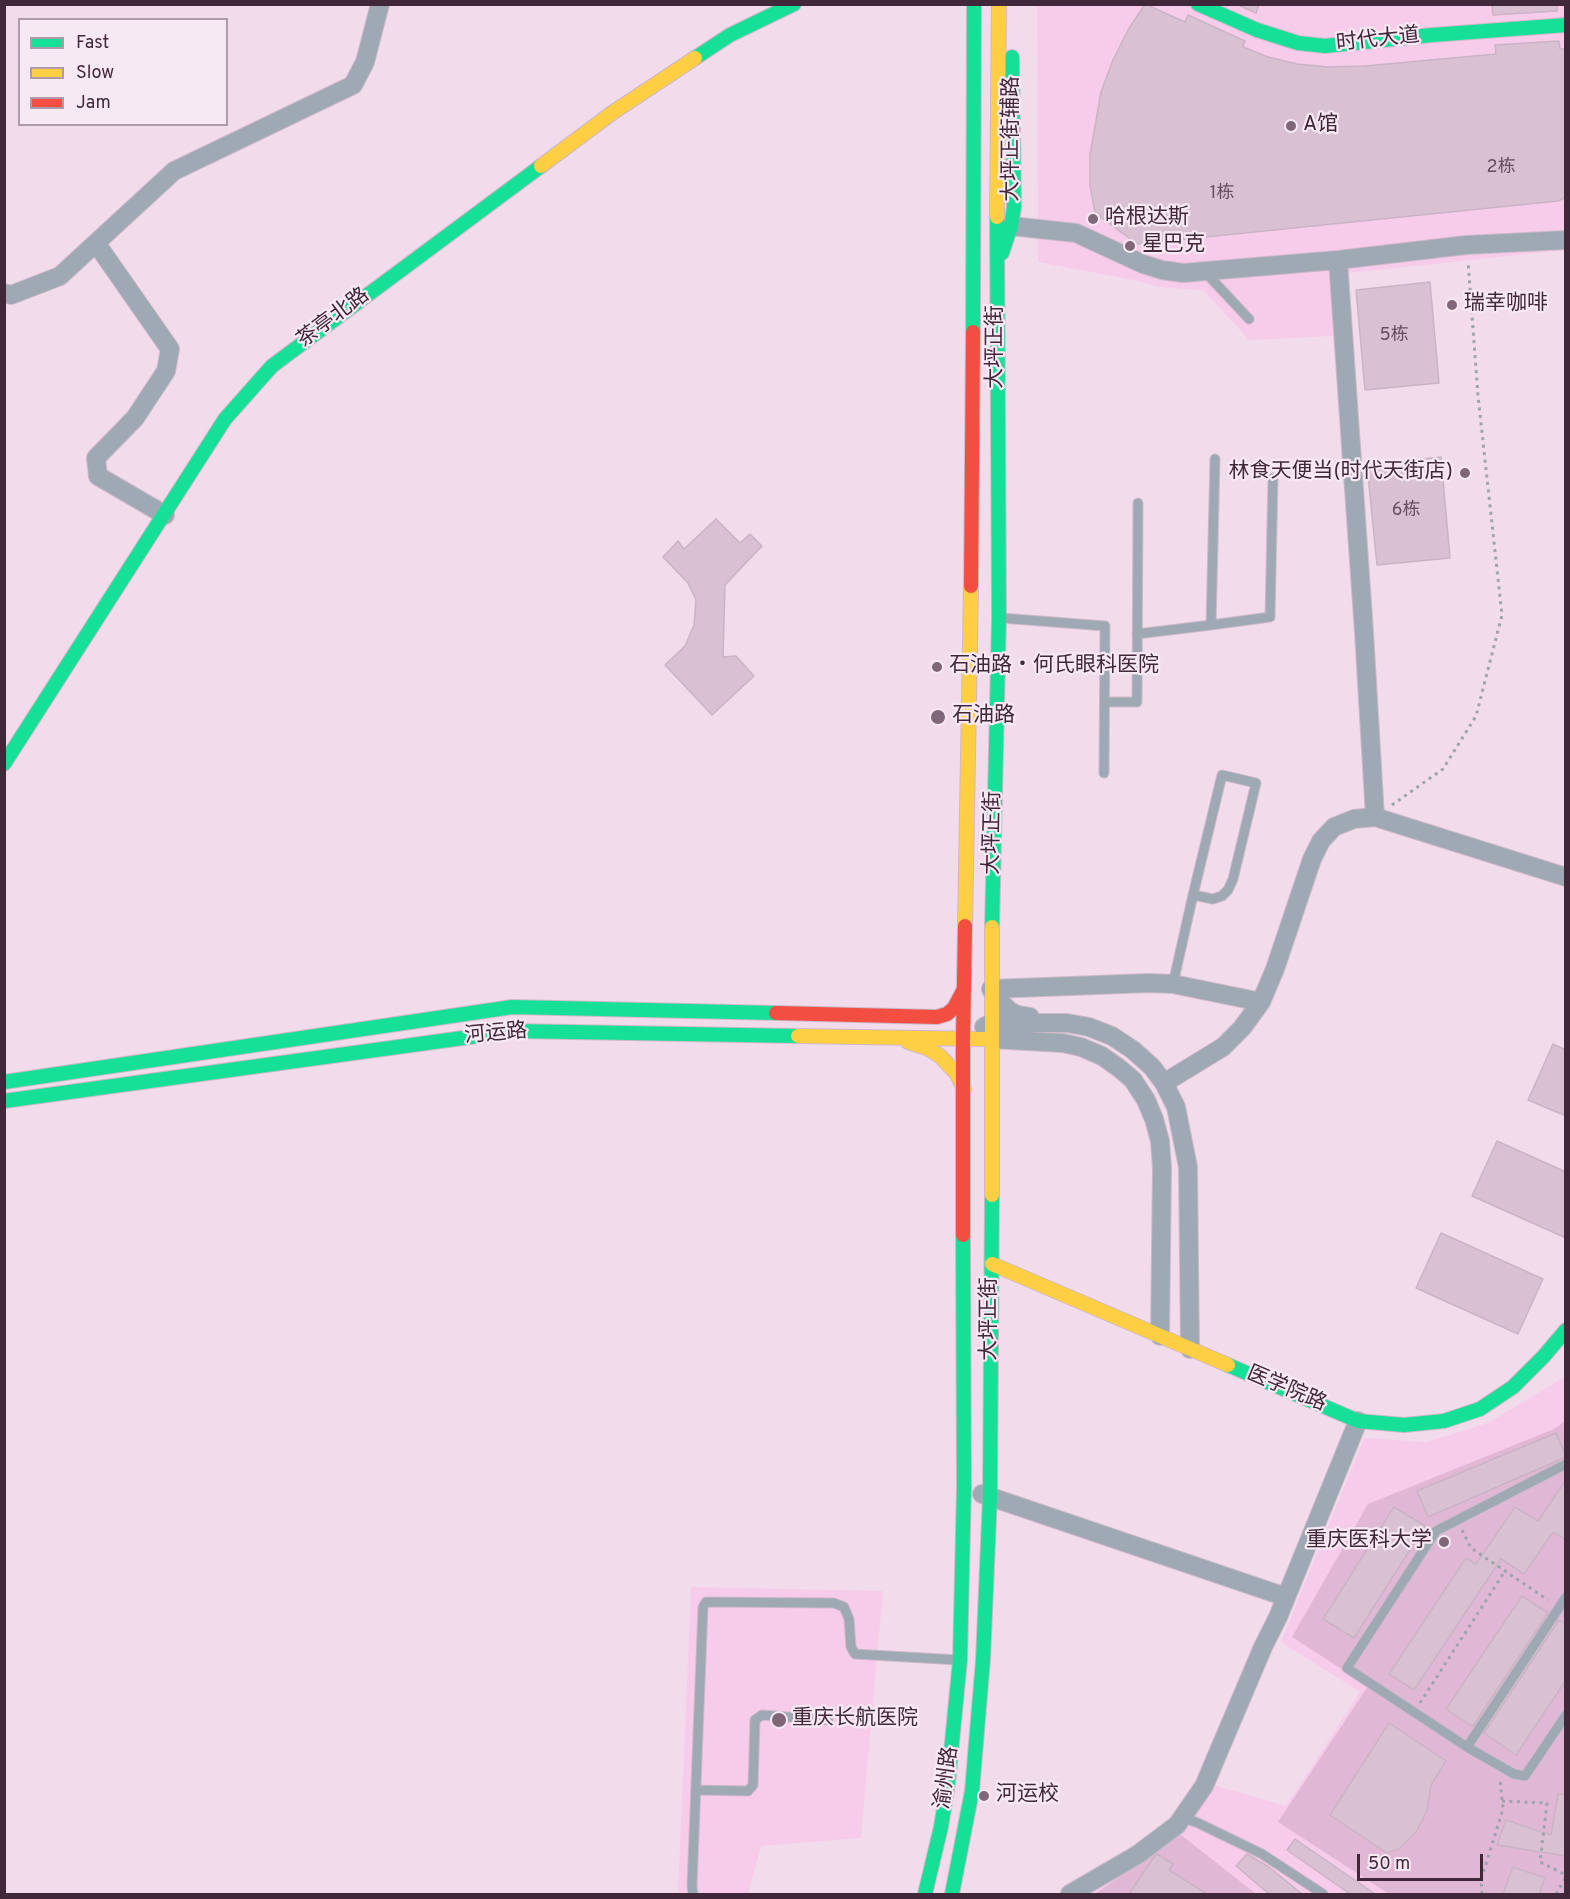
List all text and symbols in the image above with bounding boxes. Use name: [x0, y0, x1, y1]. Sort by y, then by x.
legend: [18, 18, 228, 126]
street label: 时代大道: [1335, 24, 1421, 58]
text: Fast: [76, 32, 109, 55]
text: Slow: [76, 62, 114, 85]
street label: 大坪正街辅路: [1000, 76, 1026, 202]
text: Jam: [76, 92, 111, 115]
place label: A馆: [1303, 113, 1338, 139]
marker: A馆: [1284, 119, 1298, 133]
house number: 2栋: [1486, 157, 1516, 179]
house number: 1栋: [1210, 183, 1234, 205]
place label: 哈根达斯: [1105, 206, 1189, 232]
marker: 哈根达斯: [1086, 212, 1100, 226]
place label: 星巴克: [1142, 233, 1205, 259]
marker: 星巴克: [1123, 239, 1137, 253]
street label: 茶亭北路: [293, 284, 375, 354]
place label: 瑞幸咖啡: [1464, 292, 1548, 318]
marker: 瑞幸咖啡: [1445, 298, 1459, 312]
street label: 大坪正街: [984, 305, 1010, 389]
house number: 5栋: [1379, 325, 1409, 347]
place label: 林食天便当(时代天街店): [1229, 460, 1453, 486]
marker: 林食天便当(时代天街店): [1458, 466, 1472, 480]
house number: 6栋: [1392, 500, 1420, 522]
place label: 石油路‧何氏眼科医院: [949, 654, 1159, 680]
marker: 石油路‧何氏眼科医院: [930, 660, 944, 674]
place label: 石油路: [952, 704, 1015, 730]
marker: 石油路: [929, 708, 947, 726]
street label: 大坪正街: [981, 791, 1007, 875]
street label: 河运路: [464, 1020, 528, 1050]
street label: 大坪正街: [978, 1277, 1004, 1361]
street label: 医学院路: [1242, 1362, 1330, 1418]
place label: 重庆医科大学: [1306, 1529, 1432, 1555]
marker: 重庆医科大学: [1437, 1535, 1451, 1549]
place label: 重庆长航医院: [792, 1707, 918, 1733]
marker: 重庆长航医院: [770, 1711, 788, 1729]
street label: 渝州路: [931, 1745, 965, 1811]
place label: 河运校: [996, 1783, 1059, 1809]
marker: 河运校: [977, 1789, 991, 1803]
scale bar: [1360, 1842, 1486, 1880]
text: 50 m: [1368, 1853, 1410, 1876]

